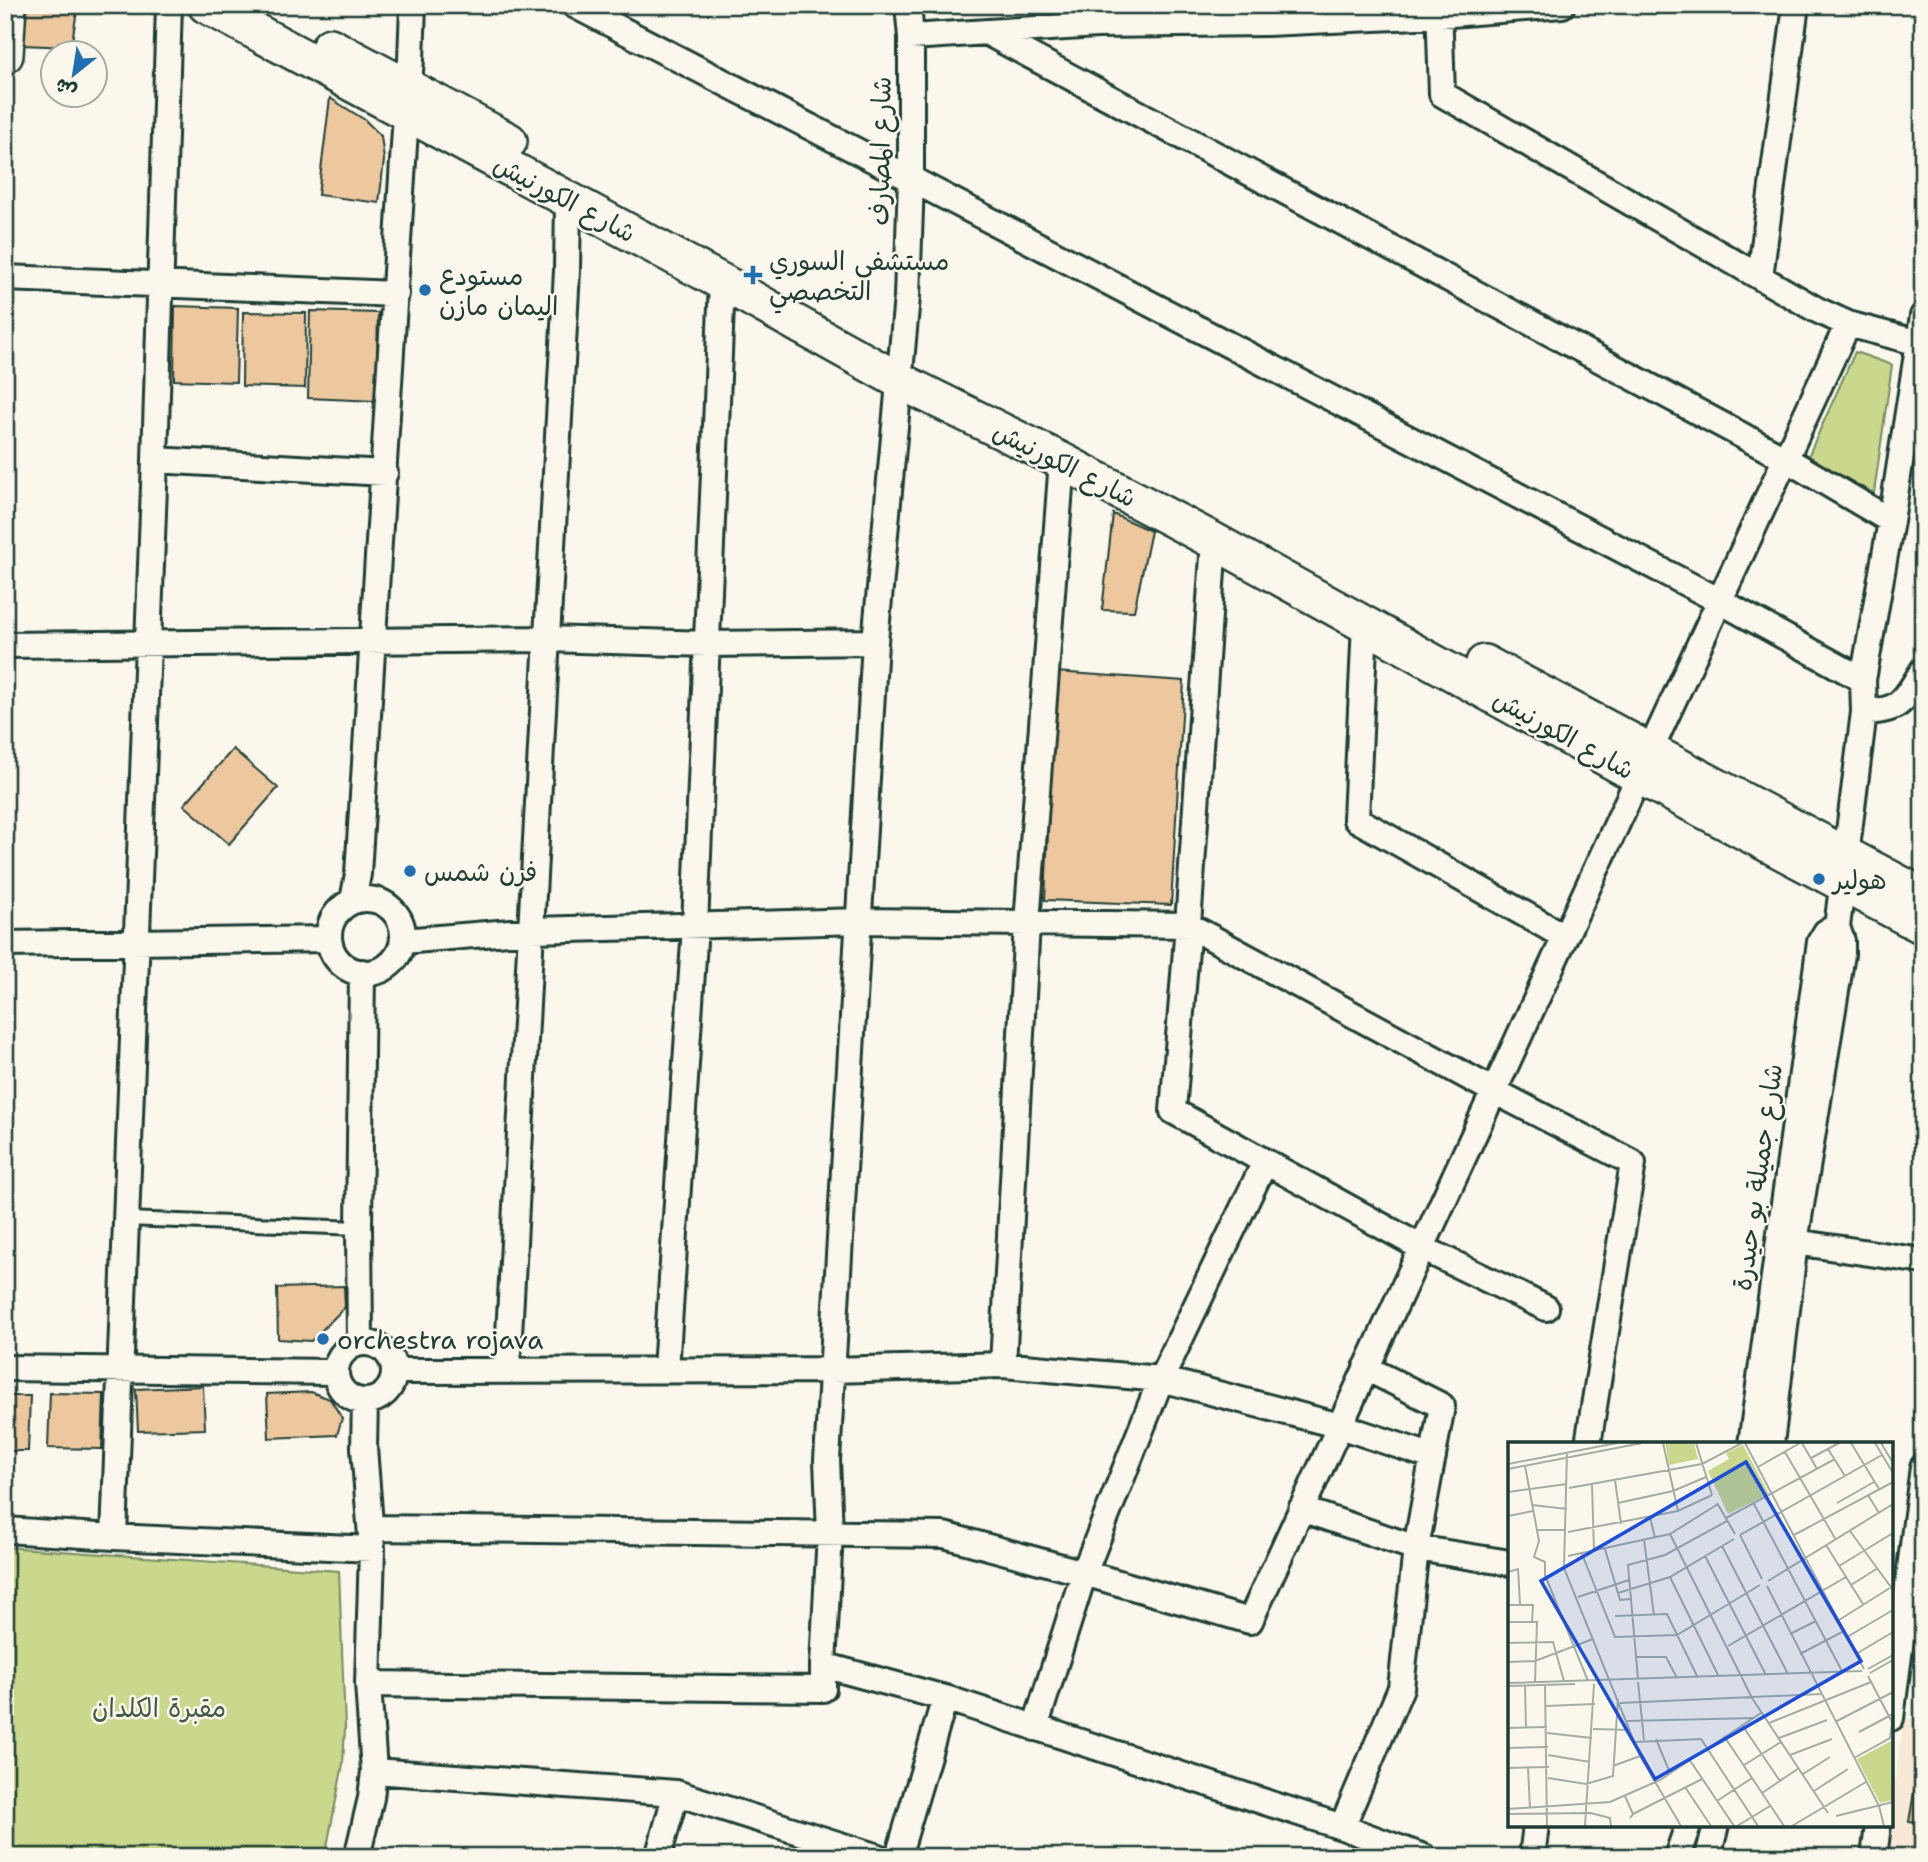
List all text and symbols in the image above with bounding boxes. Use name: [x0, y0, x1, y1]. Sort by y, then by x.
north arrow: [38, 38, 108, 108]
text: ش: [50, 72, 81, 104]
street label: شارع المصارف: [861, 76, 900, 226]
street label: شارع الكورنيش: [487, 146, 642, 251]
place label: مستشفى السوري التخصصي: [769, 243, 949, 314]
place label: مستودع اليمان مازن: [439, 258, 558, 323]
marker: مستشفى السوري التخصصي: [743, 265, 763, 285]
marker: مستودع اليمان مازن: [417, 282, 433, 298]
street label: شارع الكورنيش: [987, 413, 1143, 516]
street label: شارع الكورنيش: [1487, 681, 1641, 788]
place label: فرن شمس: [424, 854, 537, 889]
place label: هولير: [1831, 862, 1887, 897]
marker: فرن شمس: [402, 863, 418, 879]
marker: هولير: [1811, 871, 1827, 887]
street label: شارع جميلة بو حيدرة: [1724, 1061, 1791, 1293]
place label: orchestra rojava: [337, 1322, 543, 1357]
marker: orchestra rojava: [315, 1331, 331, 1347]
inset map: [1508, 1442, 1893, 1827]
park label: مقبرة الكلدان: [92, 1690, 226, 1725]

